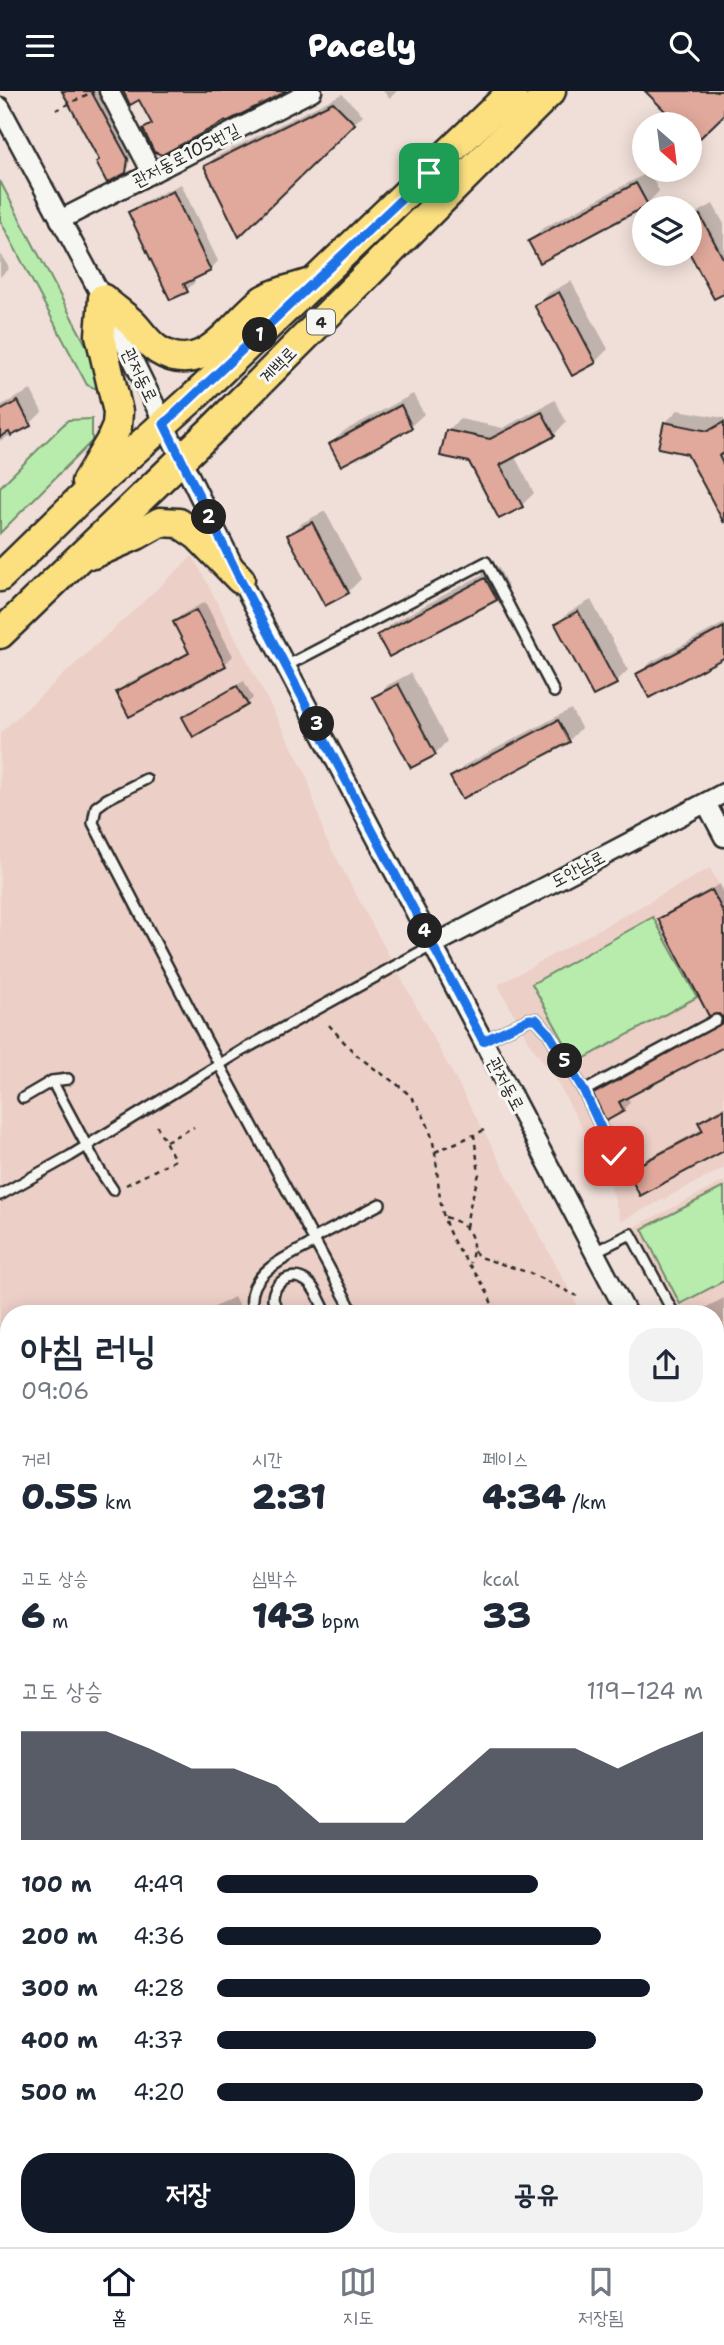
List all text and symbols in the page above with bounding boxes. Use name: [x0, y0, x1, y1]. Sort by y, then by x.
text: Pacely: [308, 24, 416, 67]
icon: menu: [21, 27, 59, 65]
icon: search: [665, 27, 703, 65]
north arrow: [632, 112, 702, 182]
map controls: [632, 112, 702, 266]
street label: 관저동로105번길: [128, 117, 244, 192]
pin: [399, 143, 459, 203]
icon: arrive: [410, 154, 448, 192]
button: layers: [632, 196, 702, 266]
road number: 4: [307, 309, 335, 335]
pin: 1: [243, 317, 278, 353]
text: 1: [255, 322, 264, 347]
street label: 계백로: [254, 341, 302, 389]
street label: 관저동로: [117, 344, 163, 406]
pin: 2: [192, 499, 227, 535]
text: 2: [202, 504, 215, 529]
pin: 3: [300, 707, 334, 741]
text: 3: [310, 711, 323, 736]
street label: 도안남로: [547, 845, 609, 893]
pin: 4: [408, 913, 442, 949]
text: 4: [418, 918, 431, 943]
pin: 5: [548, 1044, 582, 1079]
text: 5: [559, 1048, 570, 1073]
street label: 관저동로: [482, 1053, 530, 1115]
pin: [584, 1126, 644, 1186]
icon: check: [595, 1137, 633, 1175]
text: 아침 러닝: [21, 1324, 156, 1375]
button: share: [629, 1328, 703, 1402]
text: 09:06: [21, 1376, 89, 1406]
text: 거리: [21, 1447, 52, 1472]
text: 시간: [252, 1447, 282, 1472]
text: 페이스: [482, 1447, 528, 1472]
text: 0.55: [21, 1473, 98, 1520]
text: 2:31: [252, 1473, 326, 1520]
text: 4:34: [482, 1473, 566, 1520]
text: km: [98, 1490, 132, 1515]
text: /km: [566, 1490, 606, 1515]
text: 고도 상승: [21, 1566, 89, 1591]
text: 심박수: [252, 1566, 298, 1591]
text: kcal: [482, 1567, 519, 1592]
text: 6: [21, 1592, 46, 1639]
text: 143: [252, 1592, 315, 1639]
text: 33: [482, 1592, 531, 1639]
text: m: [46, 1609, 68, 1634]
text: bpm: [315, 1609, 360, 1634]
text: 고도 상승: [21, 1676, 103, 1706]
text: 119–124 m: [586, 1676, 703, 1706]
text: 100 m: [21, 1869, 92, 1899]
text: 4:49: [133, 1869, 184, 1899]
text: 200 m: [21, 1921, 98, 1951]
text: 4:36: [133, 1921, 185, 1951]
text: 300 m: [21, 1973, 98, 2003]
text: 4:28: [133, 1973, 185, 2003]
text: 400 m: [21, 2025, 98, 2055]
text: 4:37: [133, 2025, 183, 2055]
text: 500 m: [21, 2077, 96, 2107]
text: 4:20: [133, 2077, 185, 2107]
button: 저장: [21, 2153, 355, 2233]
button: 공유: [369, 2153, 703, 2233]
tab: 홈: [100, 2263, 138, 2331]
tab: 지도: [339, 2263, 377, 2331]
tab: 저장됨: [578, 2263, 624, 2331]

